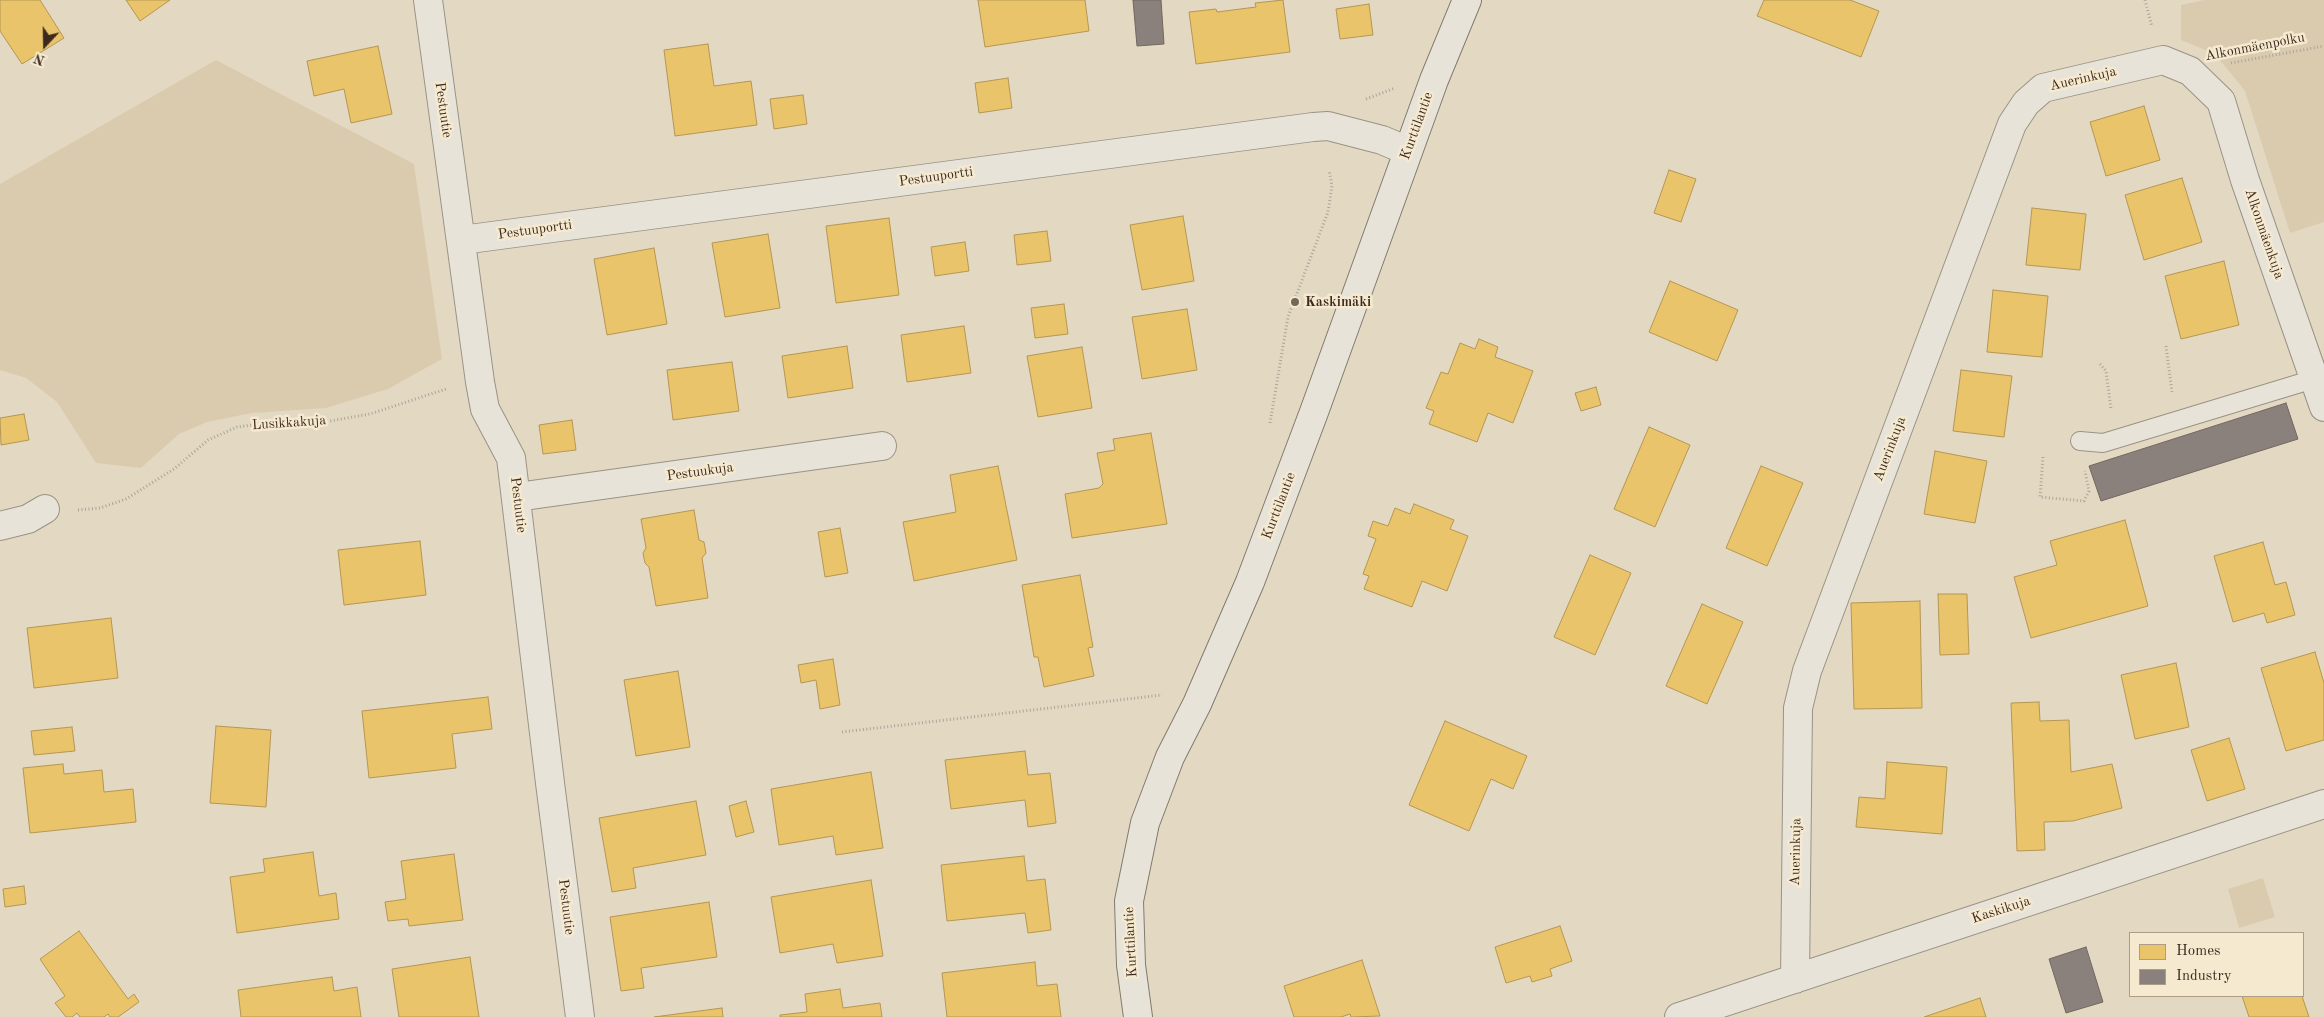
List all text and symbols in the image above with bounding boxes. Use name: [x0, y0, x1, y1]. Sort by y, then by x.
north arrow: [20, 20, 70, 70]
street label: Alkonmäenpolku: [2204, 29, 2306, 65]
text: N: [32, 51, 47, 67]
street label: Auerinkuja: [2048, 63, 2118, 95]
street label: Pestuutie: [431, 81, 455, 139]
street label: Kurttilantie: [1397, 90, 1437, 162]
street label: Pestuuportti: [898, 163, 974, 191]
street label: Alkonmäenkuja: [2241, 187, 2287, 281]
street label: Pestuuportti: [497, 216, 573, 244]
place label: Kaskimäki: [1305, 294, 1371, 310]
marker: Kaskimäki: [1289, 296, 1301, 308]
street label: Lusikkakuja: [251, 412, 327, 434]
street label: Auerinkuja: [1870, 414, 1910, 484]
street label: Pestuukuja: [666, 459, 734, 485]
street label: Kurttilantie: [1258, 470, 1300, 542]
street label: Pestuutie: [506, 476, 530, 534]
street label: Auerinkuja: [1787, 818, 1805, 886]
street label: Pestuutie: [554, 878, 578, 936]
street label: Kaskikuja: [1969, 893, 2033, 927]
street label: Kurttilantie: [1121, 906, 1141, 978]
legend: [2129, 932, 2304, 997]
text: Homes: [2176, 944, 2221, 959]
text: Industry: [2176, 969, 2232, 984]

